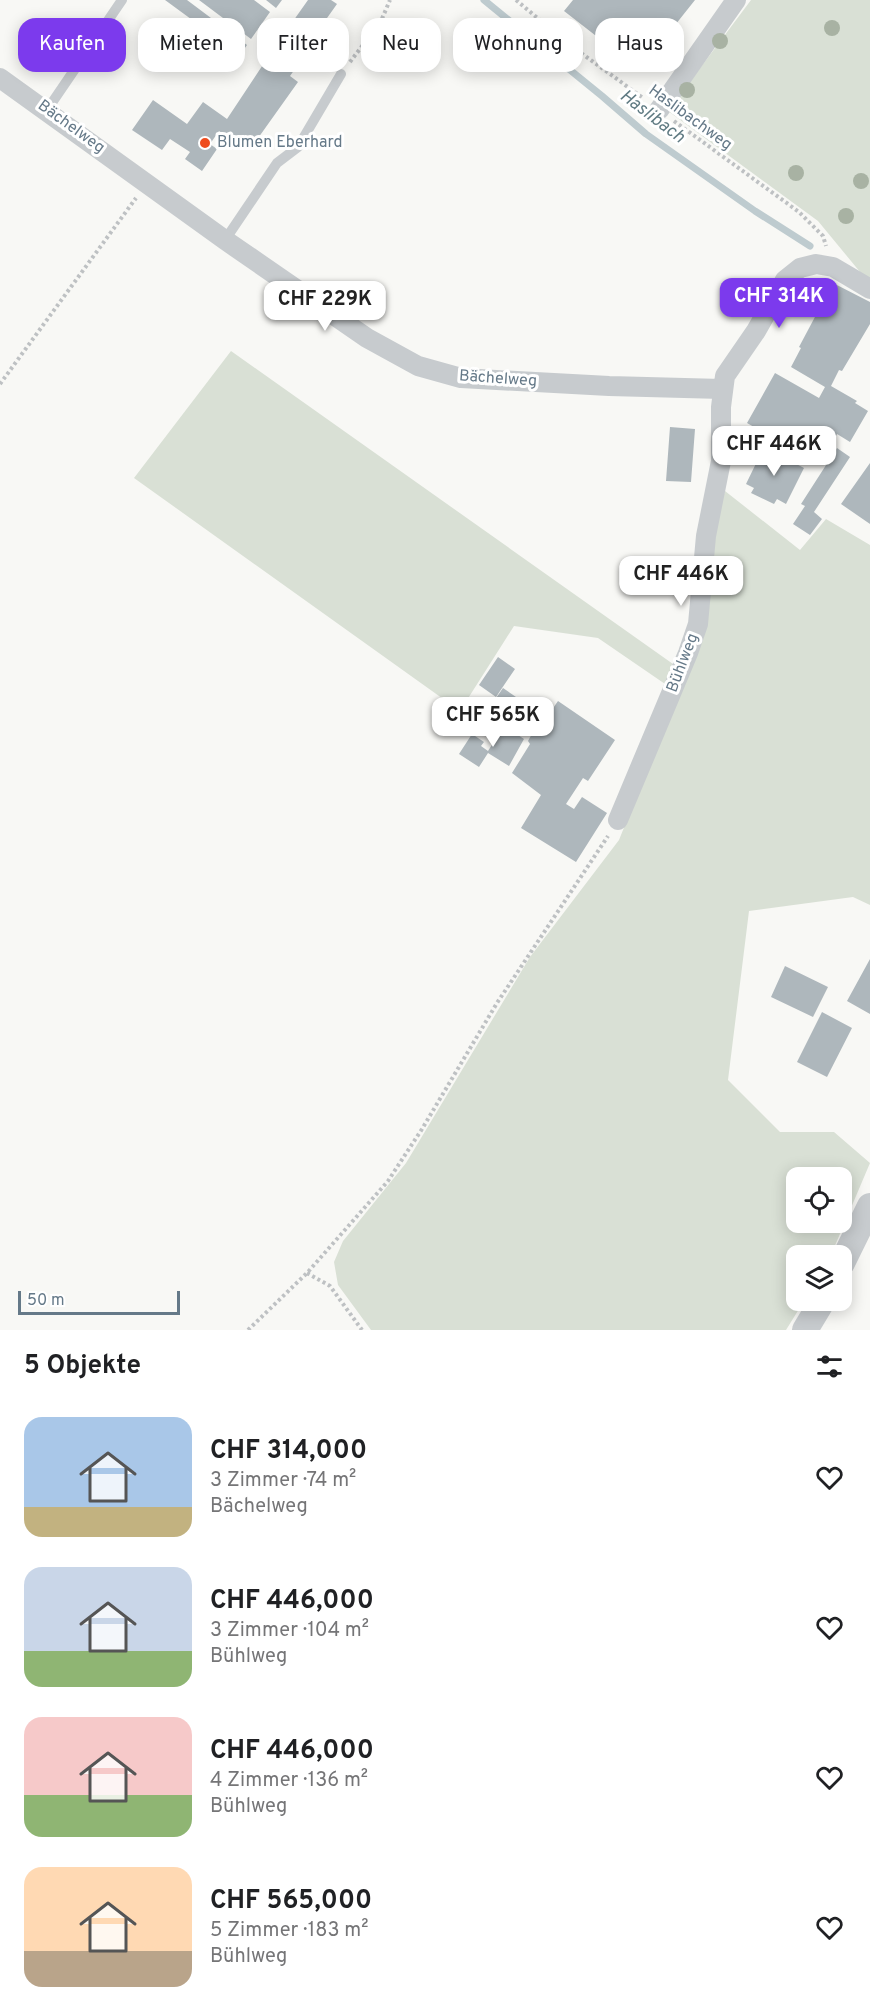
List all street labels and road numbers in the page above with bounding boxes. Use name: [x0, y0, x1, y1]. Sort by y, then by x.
street label: Haslibachweg: [644, 81, 736, 155]
street label: Bächelweg: [34, 96, 108, 158]
street label: Bächelweg: [458, 366, 538, 392]
street label: Bühlweg: [663, 631, 703, 695]

